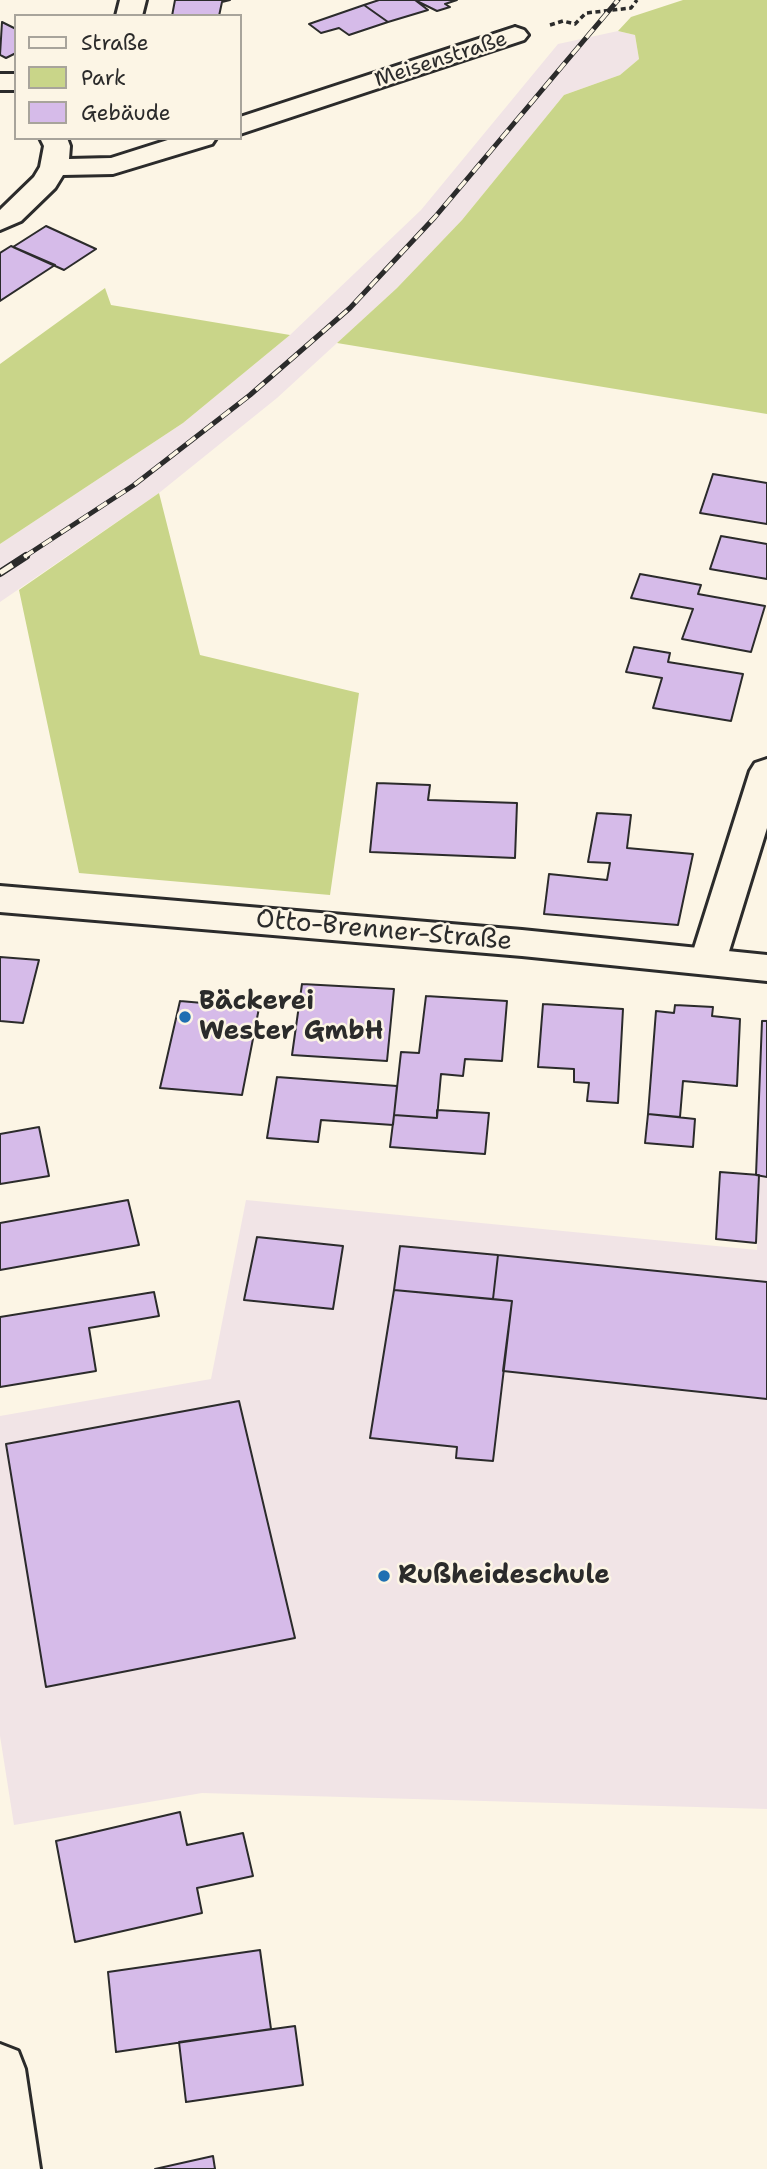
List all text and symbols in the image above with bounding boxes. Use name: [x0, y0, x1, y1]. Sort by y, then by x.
legend: [14, 14, 242, 140]
street label: Meisenstraße: [372, 27, 510, 93]
text: Straße: [81, 29, 149, 57]
text: Park: [81, 64, 126, 92]
text: Gebäude: [81, 99, 171, 127]
street label: Otto-Brenner-Straße: [255, 904, 513, 958]
place label: Bäckerei Wester GmbH: [199, 986, 383, 1048]
marker: Bäckerei Wester GmbH: [177, 1009, 193, 1025]
place label: Rußheideschule: [398, 1560, 610, 1592]
marker: Rußheideschule: [376, 1568, 392, 1584]

